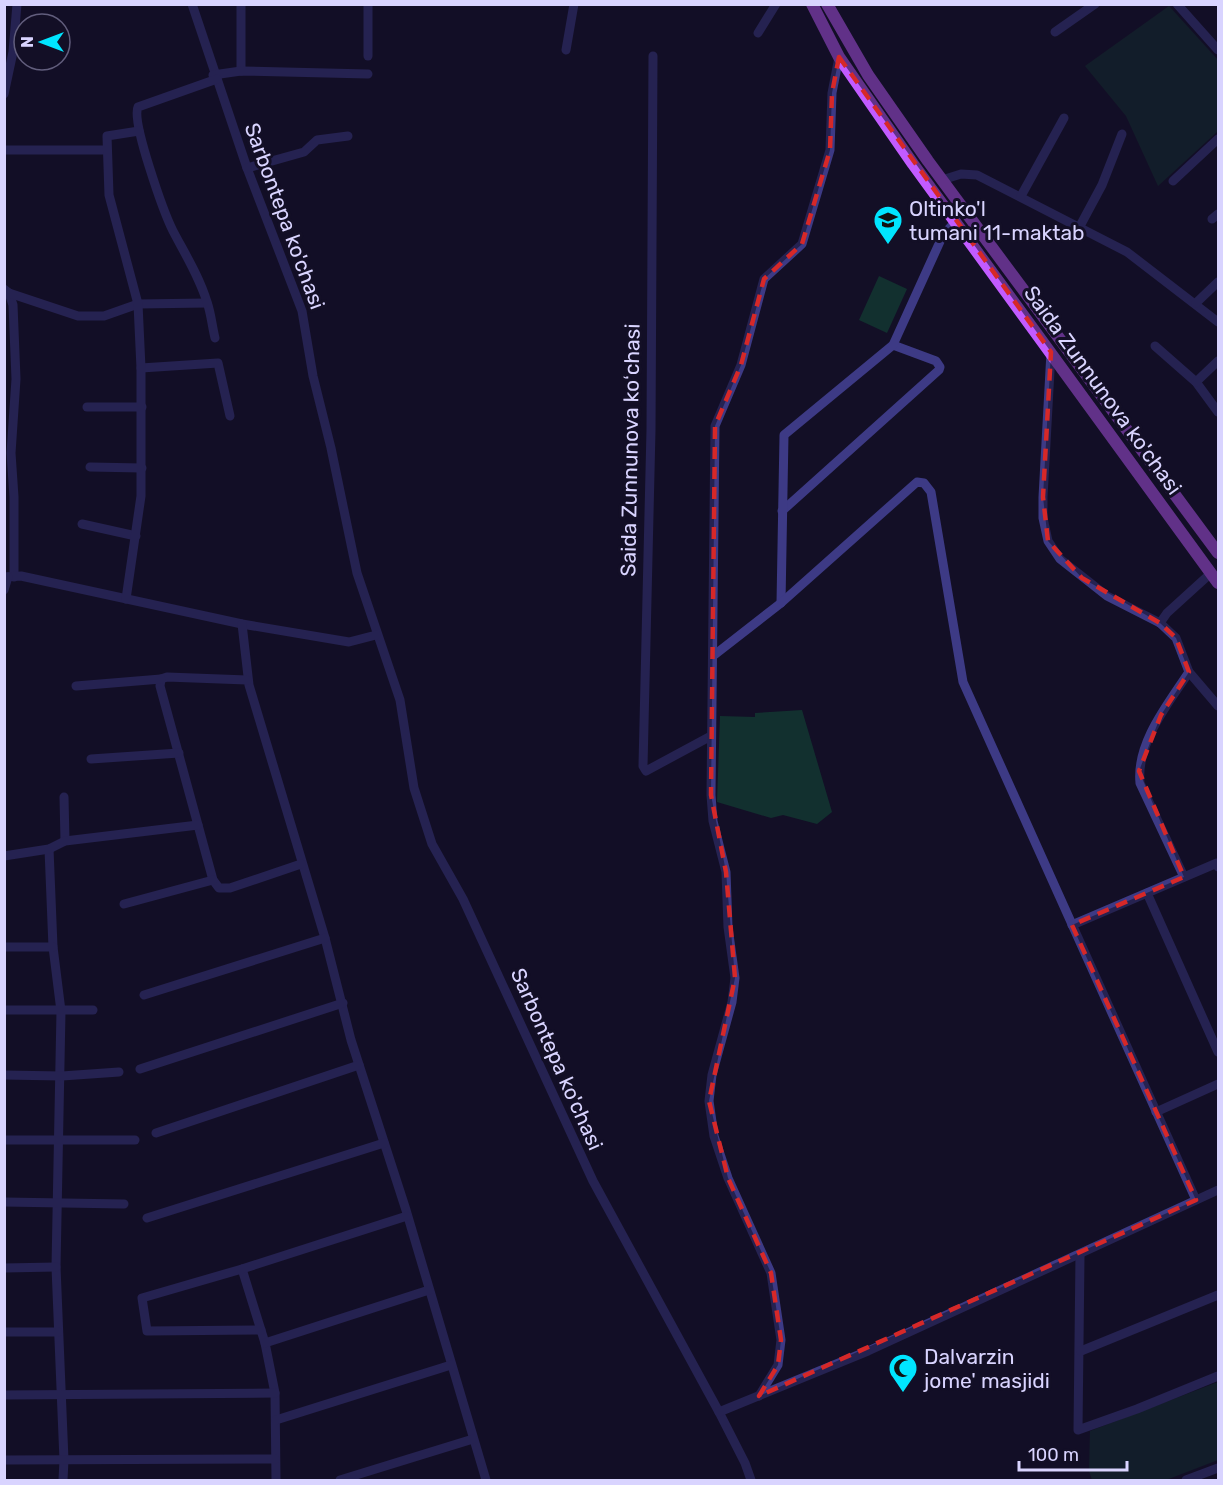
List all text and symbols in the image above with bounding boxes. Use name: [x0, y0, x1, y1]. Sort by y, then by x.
north arrow: [12, 12, 72, 72]
text: N: [18, 36, 37, 48]
street label: Sarbontepa ko'chasi: [240, 119, 330, 313]
place label: Oltinko'l tumani 11-maktab: [909, 196, 1085, 245]
school or university icon: Oltinko'l tumani 11-maktab: [872, 204, 904, 246]
street label: Saida Zunnunova ko'chasi: [1019, 281, 1187, 499]
street label: Saida Zunnunova koʻchasi: [615, 323, 645, 577]
street label: Sarbontepa ko'chasi: [506, 964, 608, 1154]
place label: Dalvarzin jome' masjidi: [923, 1344, 1050, 1393]
mosque icon: Dalvarzin jome' masjidi: [887, 1352, 919, 1394]
scale bar: [1019, 1434, 1127, 1472]
text: 100 m: [1028, 1444, 1079, 1466]

